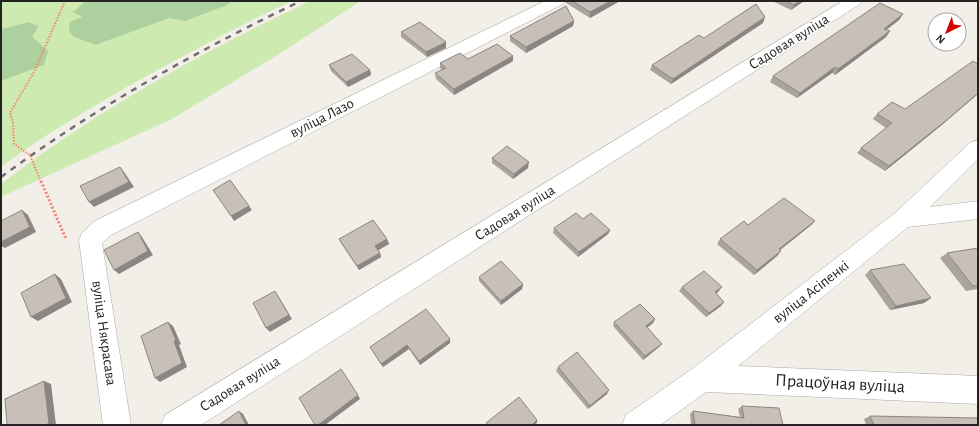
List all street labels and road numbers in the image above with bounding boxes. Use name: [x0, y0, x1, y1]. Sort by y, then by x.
street label: Садовая вуліца: [746, 11, 832, 73]
street label: вуліца Лазо: [288, 96, 356, 140]
street label: Садовая вуліца: [472, 182, 558, 244]
street label: вуліца Асіпенкі: [770, 258, 852, 326]
street label: вуліца Някрасава: [89, 280, 119, 387]
street label: Садовая вуліца: [197, 353, 283, 415]
street label: Працоўная вуліца: [775, 372, 905, 396]

